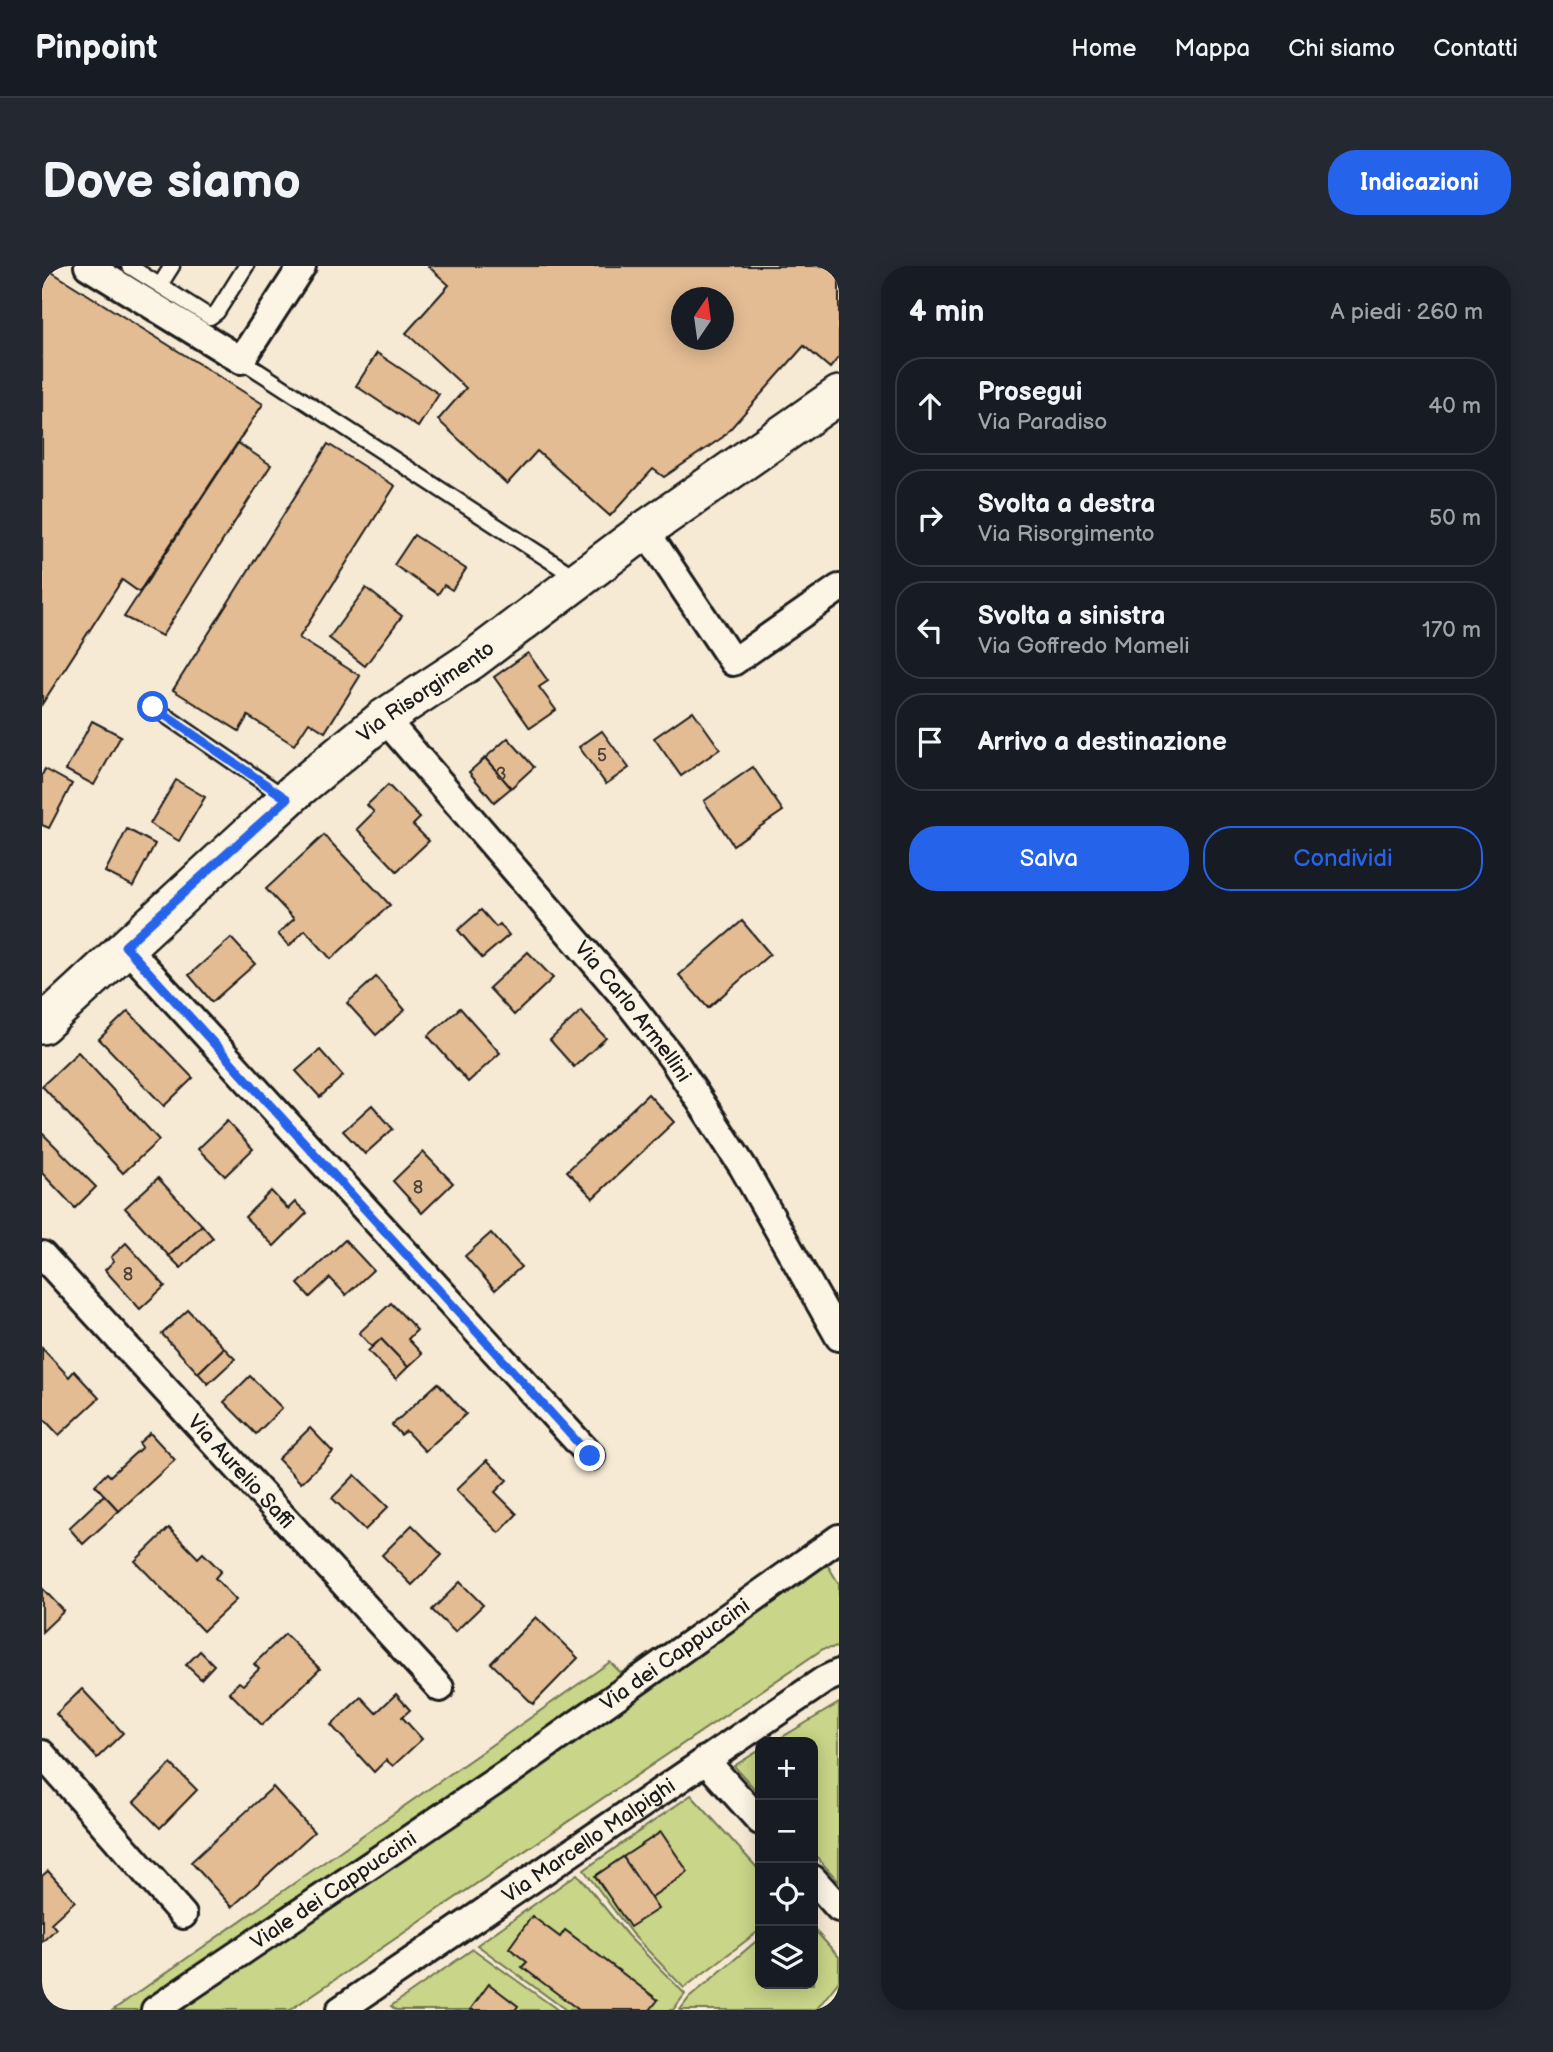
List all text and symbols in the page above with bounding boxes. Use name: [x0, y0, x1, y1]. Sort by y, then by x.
text: Pinpoint: [35, 28, 157, 68]
text: Home: [1071, 34, 1136, 63]
text: Mappa: [1174, 34, 1250, 63]
text: Chi siamo: [1288, 34, 1395, 63]
text: Contatti: [1433, 34, 1518, 63]
button: Indicazioni: [1328, 150, 1511, 215]
text: Dove siamo: [42, 153, 301, 212]
north arrow: [671, 287, 734, 350]
text: 4 min: [909, 294, 984, 330]
text: A piedi · 260 m: [1330, 298, 1483, 326]
text: Prosegui: [978, 377, 1082, 408]
icon: ahead: [911, 387, 949, 425]
text: 40 m: [1428, 392, 1481, 420]
text: Via Paradiso: [978, 408, 1107, 436]
text: Svolta a destra: [978, 489, 1155, 520]
icon: right: [911, 499, 949, 537]
text: 50 m: [1429, 504, 1481, 532]
text: Via Risorgimento: [978, 520, 1155, 548]
text: Svolta a sinistra: [978, 601, 1165, 632]
icon: left: [911, 611, 949, 649]
text: 170 m: [1422, 616, 1481, 644]
text: Via Goffredo Mameli: [978, 632, 1190, 660]
street label: Via Risorgimento: [352, 635, 499, 748]
route start: [137, 691, 168, 722]
icon: arrive: [911, 723, 949, 761]
text: Arrivo a destinazione: [978, 727, 1227, 758]
house number: 5: [597, 745, 607, 766]
house number: 3: [495, 764, 507, 785]
button: Salva: [909, 826, 1189, 891]
button: Condividi: [1203, 826, 1483, 891]
street label: Via Carlo Armellini: [569, 936, 697, 1087]
house number: 8: [413, 1177, 423, 1198]
house number: 8: [123, 1264, 133, 1285]
street label: Via Aurelio Saffi: [182, 1409, 299, 1534]
route end: [574, 1440, 605, 1471]
street label: Via dei Cappuccini: [595, 1593, 755, 1716]
map controls: [755, 1737, 818, 1989]
button: +: [755, 1737, 818, 1800]
street label: Via Marcello Malpighi: [498, 1773, 680, 1908]
button: −: [755, 1800, 818, 1863]
street label: Viale dei Cappuccini: [246, 1825, 421, 1955]
button: locate: [755, 1863, 818, 1926]
button: layers: [755, 1926, 818, 1989]

